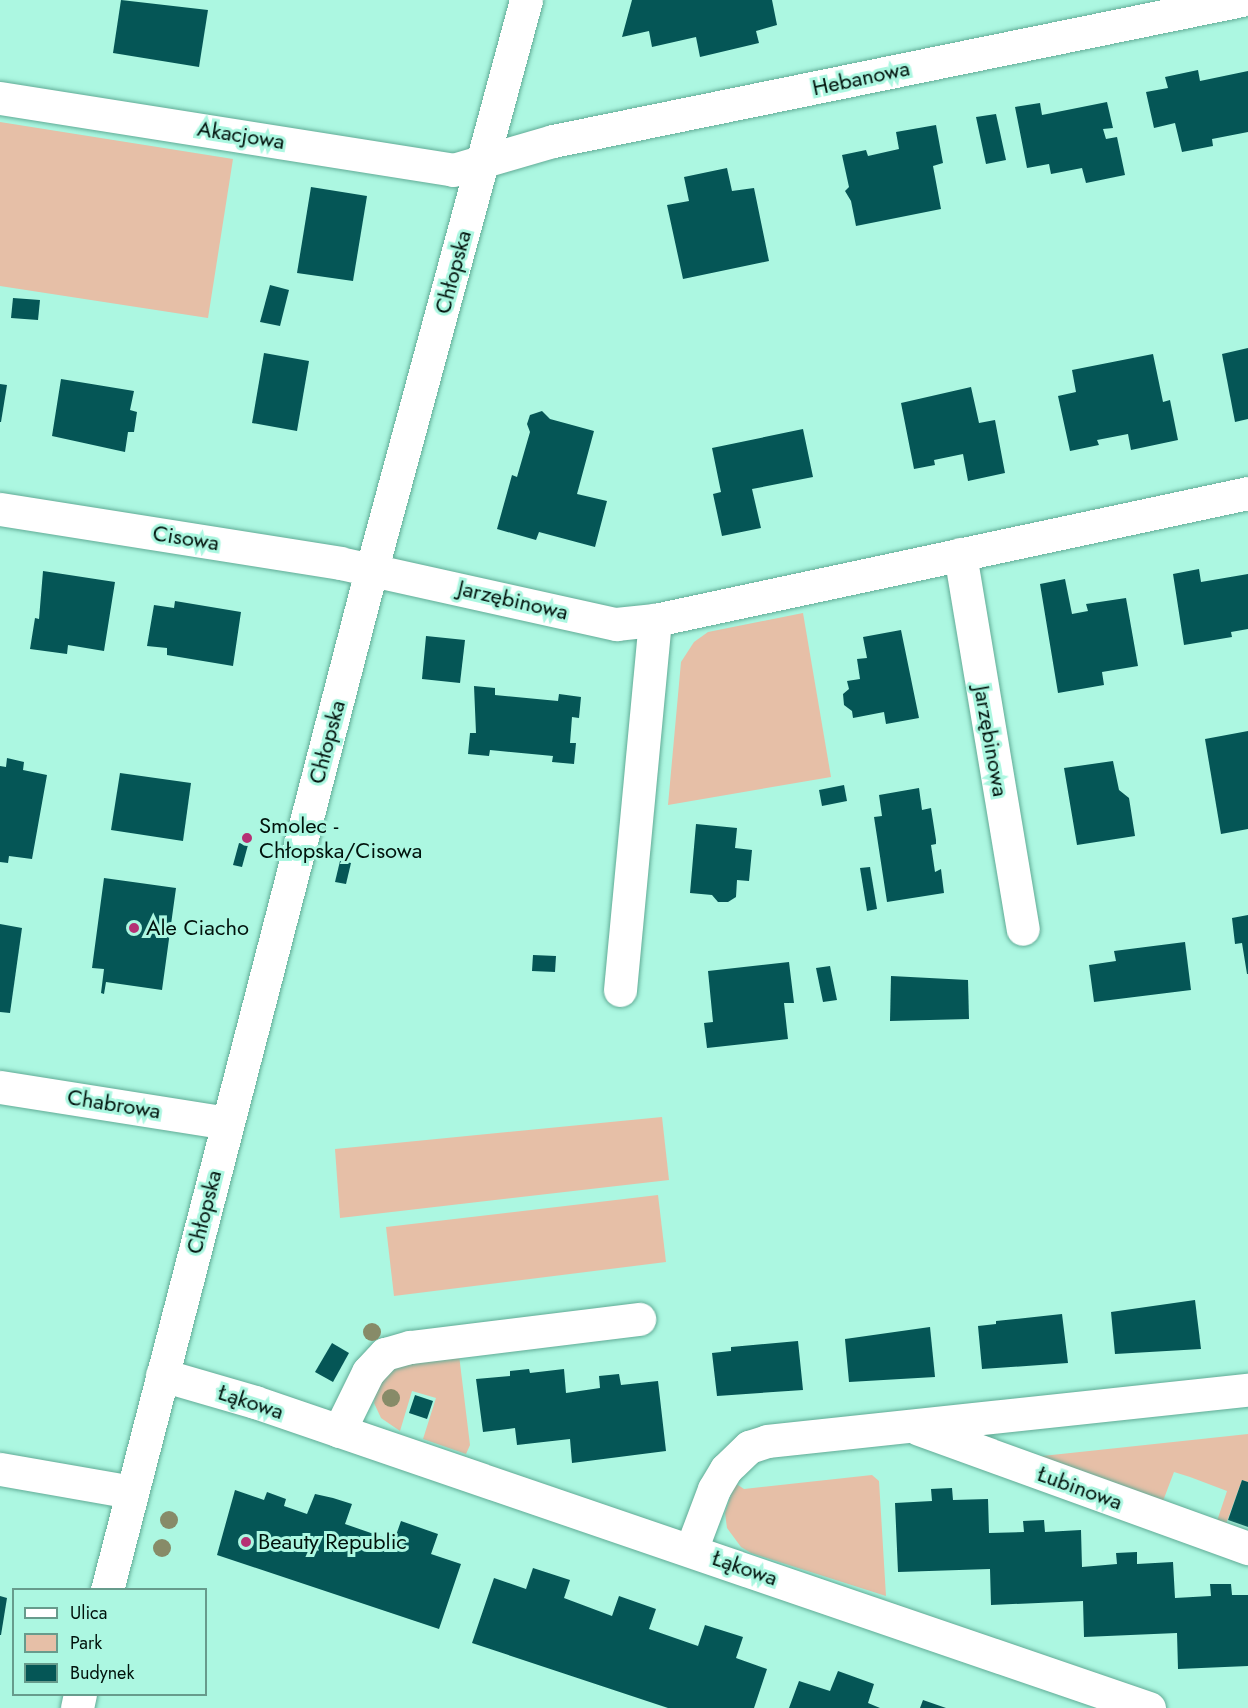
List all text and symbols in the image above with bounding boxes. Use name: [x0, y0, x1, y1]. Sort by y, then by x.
street label: Hebanowa: [810, 55, 912, 101]
street label: Akacjowa: [195, 115, 287, 155]
street label: Chłopska: [429, 227, 477, 317]
street label: Cisowa: [151, 520, 221, 556]
street label: Jarzębinowa: [455, 575, 571, 625]
street label: Jarzębinowa: [968, 683, 1014, 799]
street label: Chłopska: [303, 697, 351, 787]
place label: Smolec - Chłopska/Cisowa: [259, 812, 422, 864]
marker: Smolec - Chłopska/Cisowa: [240, 831, 254, 845]
place label: Ale Ciacho: [146, 915, 249, 941]
marker: Ale Ciacho: [127, 921, 141, 935]
street label: Chabrowa: [65, 1084, 163, 1124]
street label: Chłopska: [181, 1167, 227, 1257]
street label: Łąkowa: [215, 1379, 287, 1425]
street label: Łubinowa: [1034, 1461, 1126, 1515]
place label: Beauty Republic: [258, 1529, 407, 1555]
marker: Beauty Republic: [239, 1535, 253, 1549]
street label: Łąkowa: [709, 1545, 781, 1591]
legend: [12, 1588, 207, 1696]
text: Ulica: [70, 1600, 107, 1626]
text: Park: [70, 1630, 102, 1656]
text: Budynek: [70, 1660, 134, 1686]

